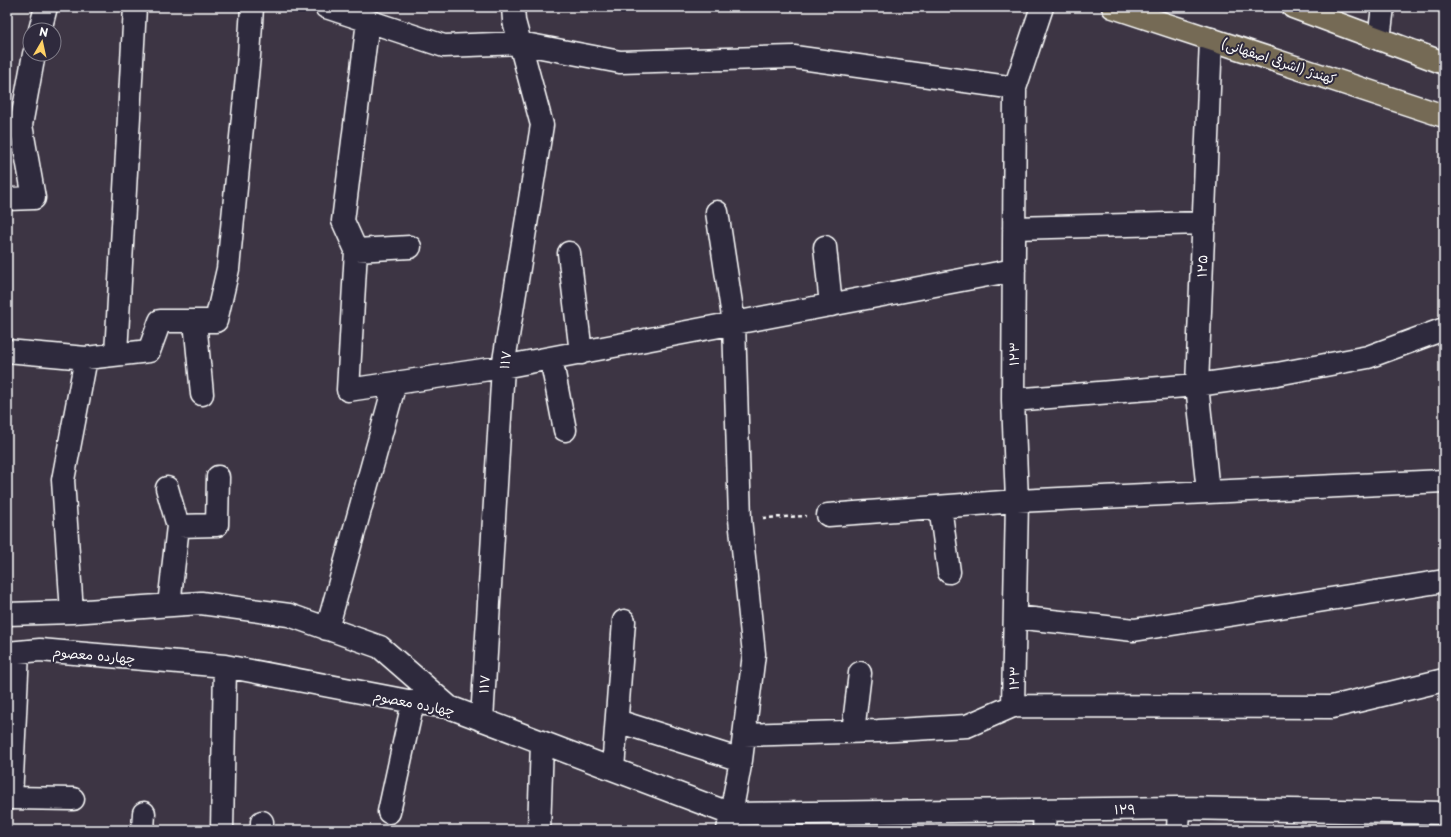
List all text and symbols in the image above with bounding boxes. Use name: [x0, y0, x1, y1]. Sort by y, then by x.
north arrow: [22, 22, 62, 62]
text: N: [38, 23, 50, 41]
street label: کهندژ (اشرفی اصفهانی): [1219, 33, 1339, 89]
street label: ۱۲۵: [1192, 254, 1211, 278]
street label: ۱۲۳: [1004, 342, 1023, 366]
street label: ۱۱۷: [494, 350, 515, 370]
street label: چهارده معصوم: [52, 641, 136, 670]
street label: ۱۲۳: [1004, 666, 1023, 690]
street label: ۱۱۷: [473, 674, 494, 694]
street label: چهارده معصوم: [371, 685, 457, 722]
street label: ۱۲۹: [1114, 799, 1136, 818]

